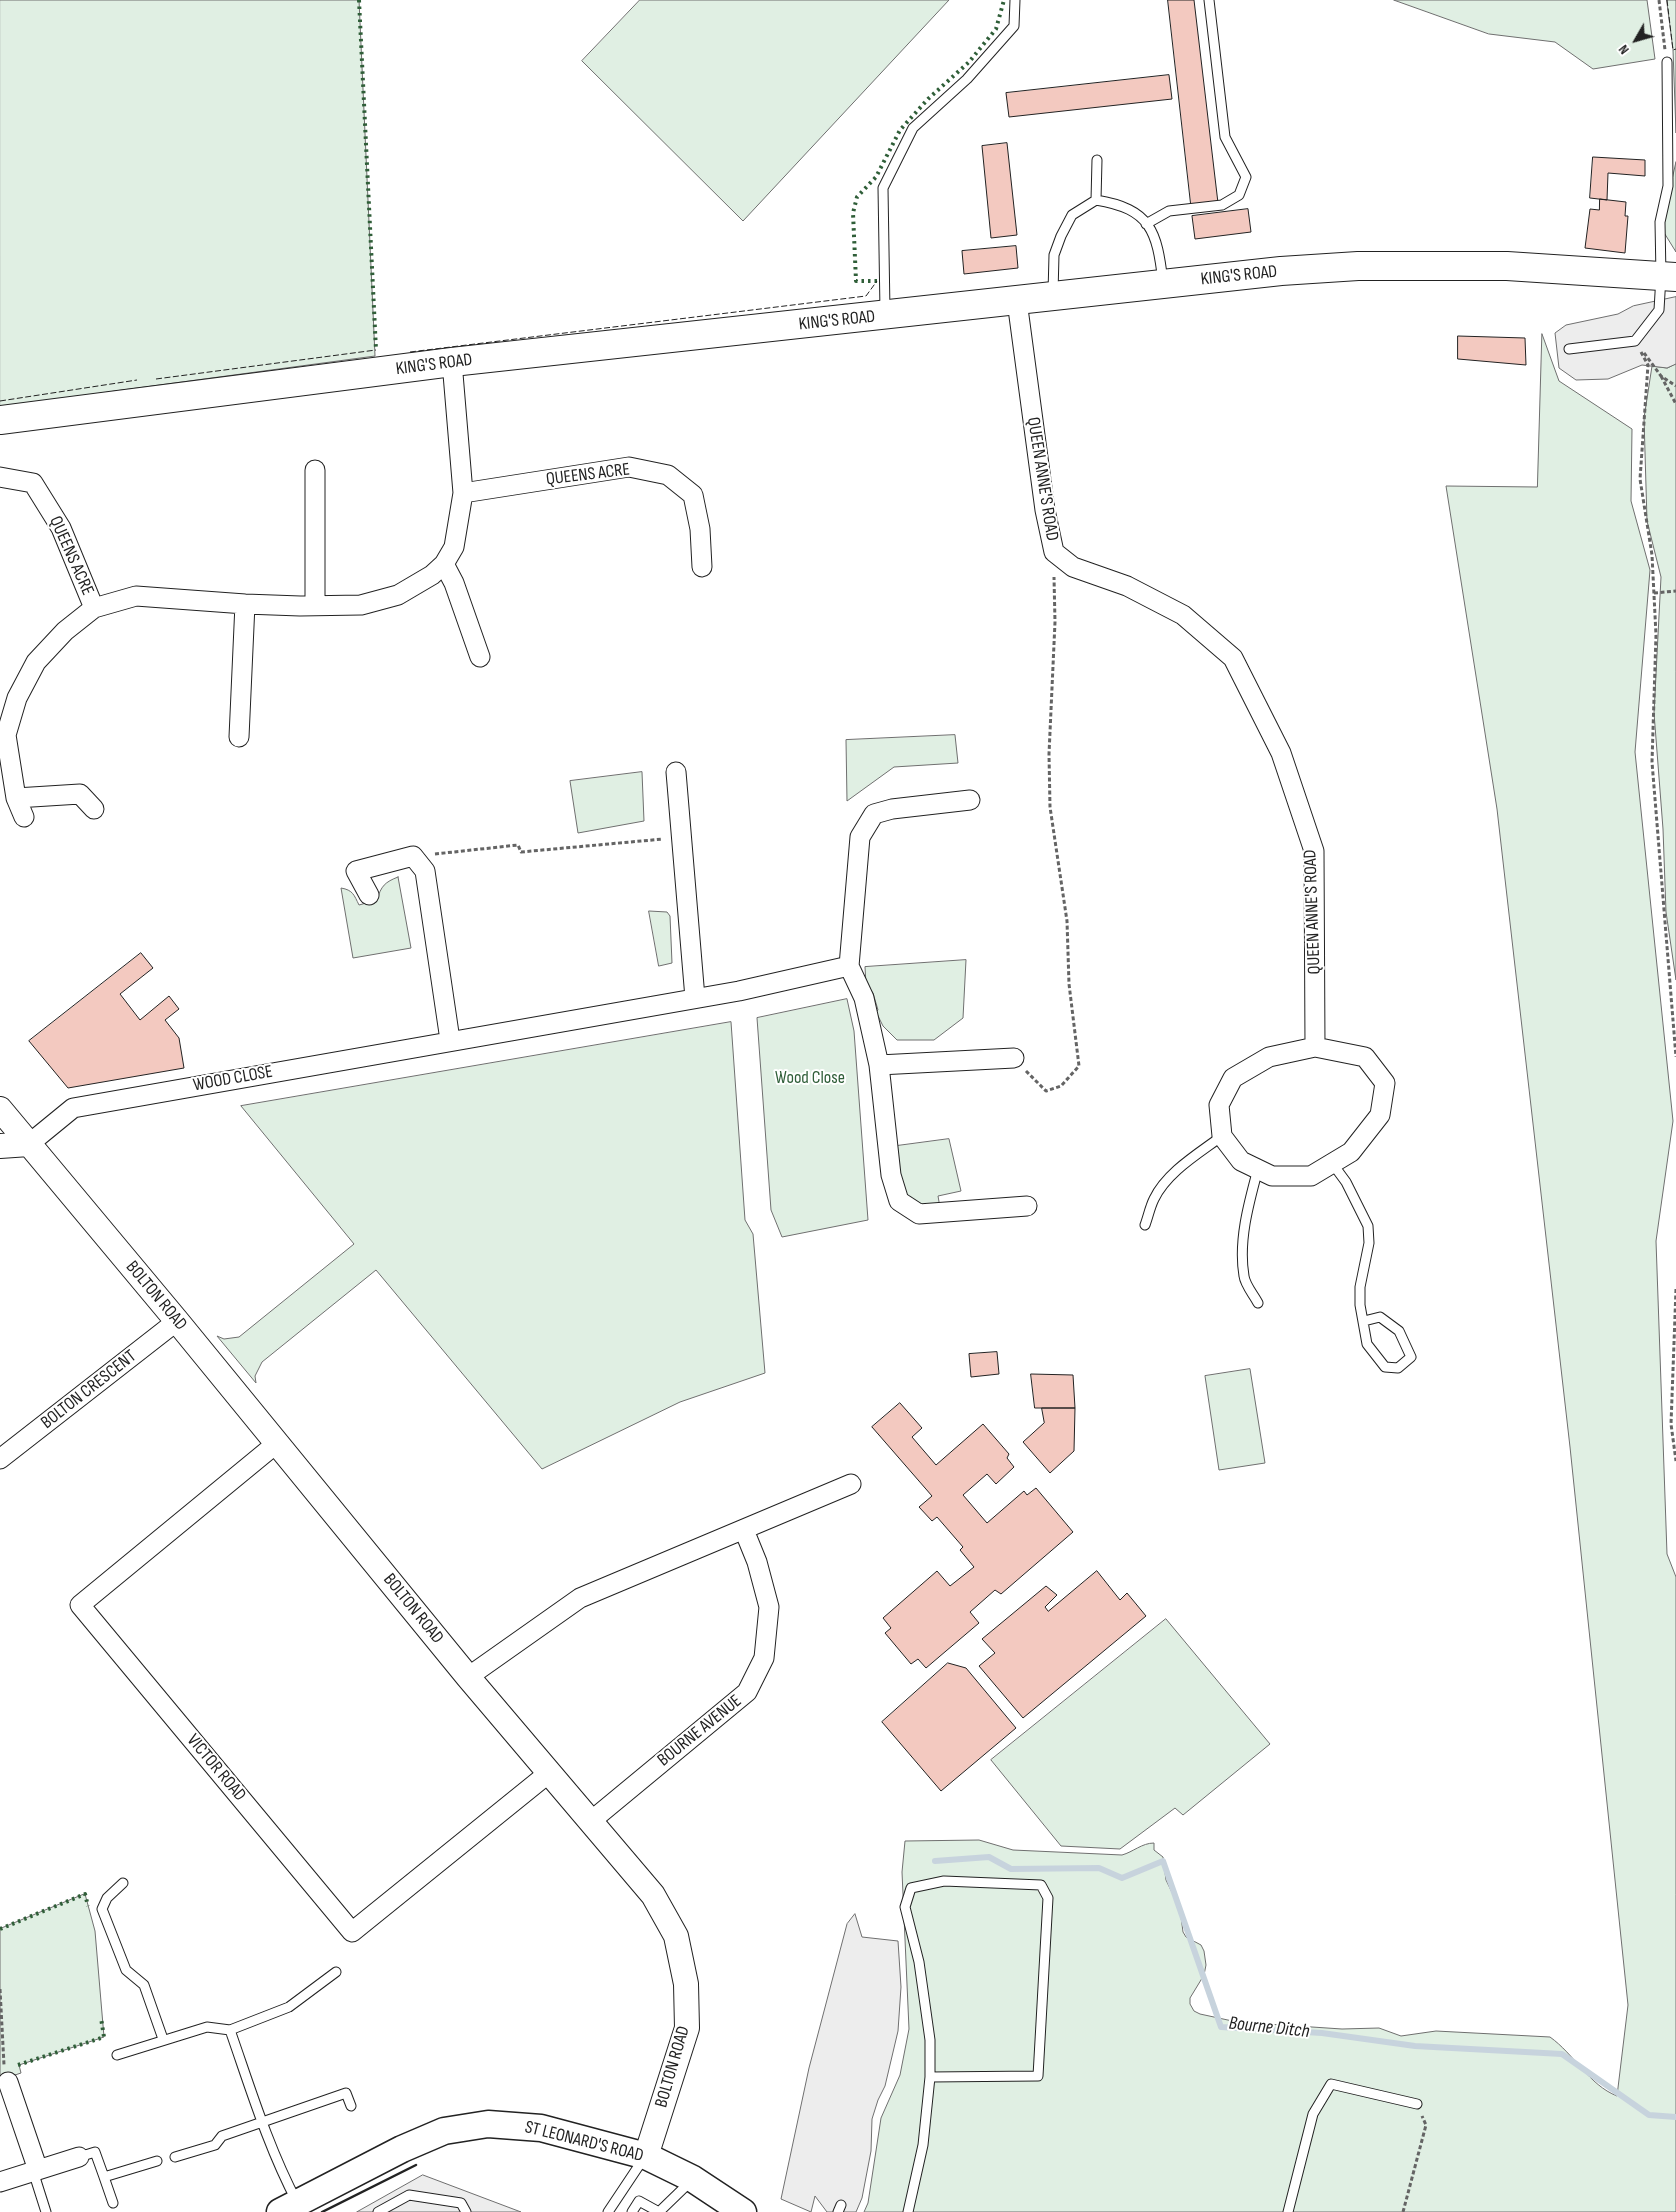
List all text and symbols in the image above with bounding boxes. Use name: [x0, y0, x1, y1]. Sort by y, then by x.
north arrow: [1611, 15, 1661, 65]
text: N: [1615, 41, 1633, 58]
street label: KING'S ROAD: [1200, 261, 1278, 291]
street label: KING'S ROAD: [798, 306, 876, 336]
street label: KING'S ROAD: [395, 350, 473, 380]
street label: QUEEN ANNE'S ROAD: [1022, 416, 1062, 542]
street label: QUEENS ACRE: [545, 459, 631, 491]
street label: QUEENS ACRE: [44, 513, 98, 599]
street label: QUEEN ANNE'S ROAD: [1300, 849, 1326, 975]
street label: WOOD CLOSE: [192, 1061, 274, 1097]
park label: Wood Close: [775, 1067, 845, 1089]
street label: BOLTON ROAD: [121, 1257, 191, 1335]
street label: BOLTON CRESCENT: [37, 1346, 141, 1434]
street label: BOLTON ROAD: [378, 1570, 448, 1648]
street label: BOURNE AVENUE: [654, 1691, 746, 1771]
street label: VICTOR ROAD: [182, 1730, 250, 1806]
water label: Bourne Ditch: [1228, 2012, 1310, 2044]
street label: BOLTON ROAD: [651, 2024, 695, 2110]
street label: ST LEONARD'S ROAD: [522, 2117, 646, 2167]

